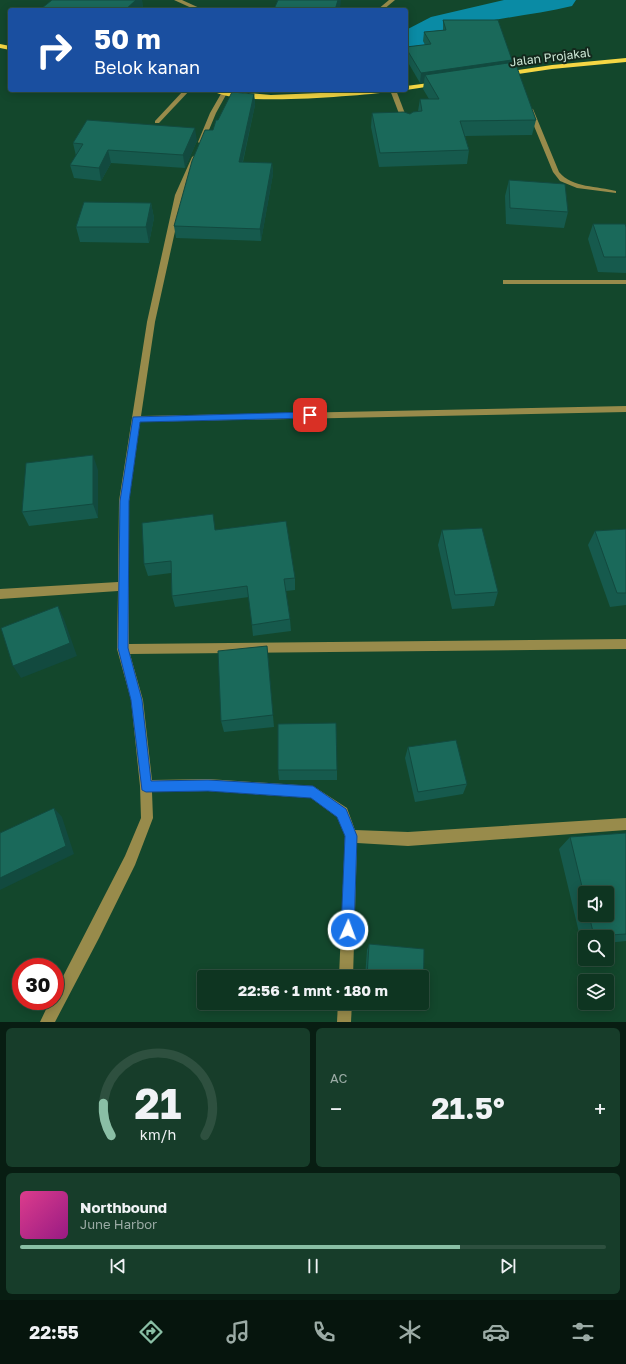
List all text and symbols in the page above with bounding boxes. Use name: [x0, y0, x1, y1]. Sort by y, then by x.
text: 50 m: [94, 22, 161, 55]
icon: right: [28, 24, 80, 76]
street label: Jalan Projakal: [509, 45, 591, 69]
text: Belok kanan: [94, 56, 200, 78]
pin: [293, 398, 327, 432]
icon: arrive: [299, 404, 321, 426]
map controls: [578, 886, 614, 1010]
button: sound: [578, 886, 614, 922]
position arrow: [327, 909, 369, 951]
button: search: [578, 930, 614, 966]
speed limit sign: 30: [12, 958, 64, 1010]
button: layers: [578, 974, 614, 1010]
text: 22:56 · 1 mnt · 180 m: [238, 981, 388, 999]
text: AC: [330, 1070, 347, 1086]
text: 21: [135, 1077, 181, 1127]
text: 21.5°: [431, 1090, 505, 1126]
text: −: [330, 1095, 342, 1122]
text: +: [594, 1095, 606, 1122]
text: km/h: [140, 1125, 176, 1142]
text: Northbound: [80, 1198, 167, 1216]
text: June Harbor: [80, 1216, 157, 1232]
icon: previous: [107, 1255, 129, 1277]
icon: pause: [302, 1255, 324, 1277]
icon: next: [497, 1255, 519, 1277]
icon: directions: [137, 1318, 165, 1346]
icon: music: [224, 1318, 252, 1346]
icon: phone: [310, 1318, 338, 1346]
icon: climate: [396, 1318, 424, 1346]
icon: car: [482, 1318, 510, 1346]
icon: filters: [569, 1318, 597, 1346]
text: 22:55: [29, 1321, 79, 1343]

